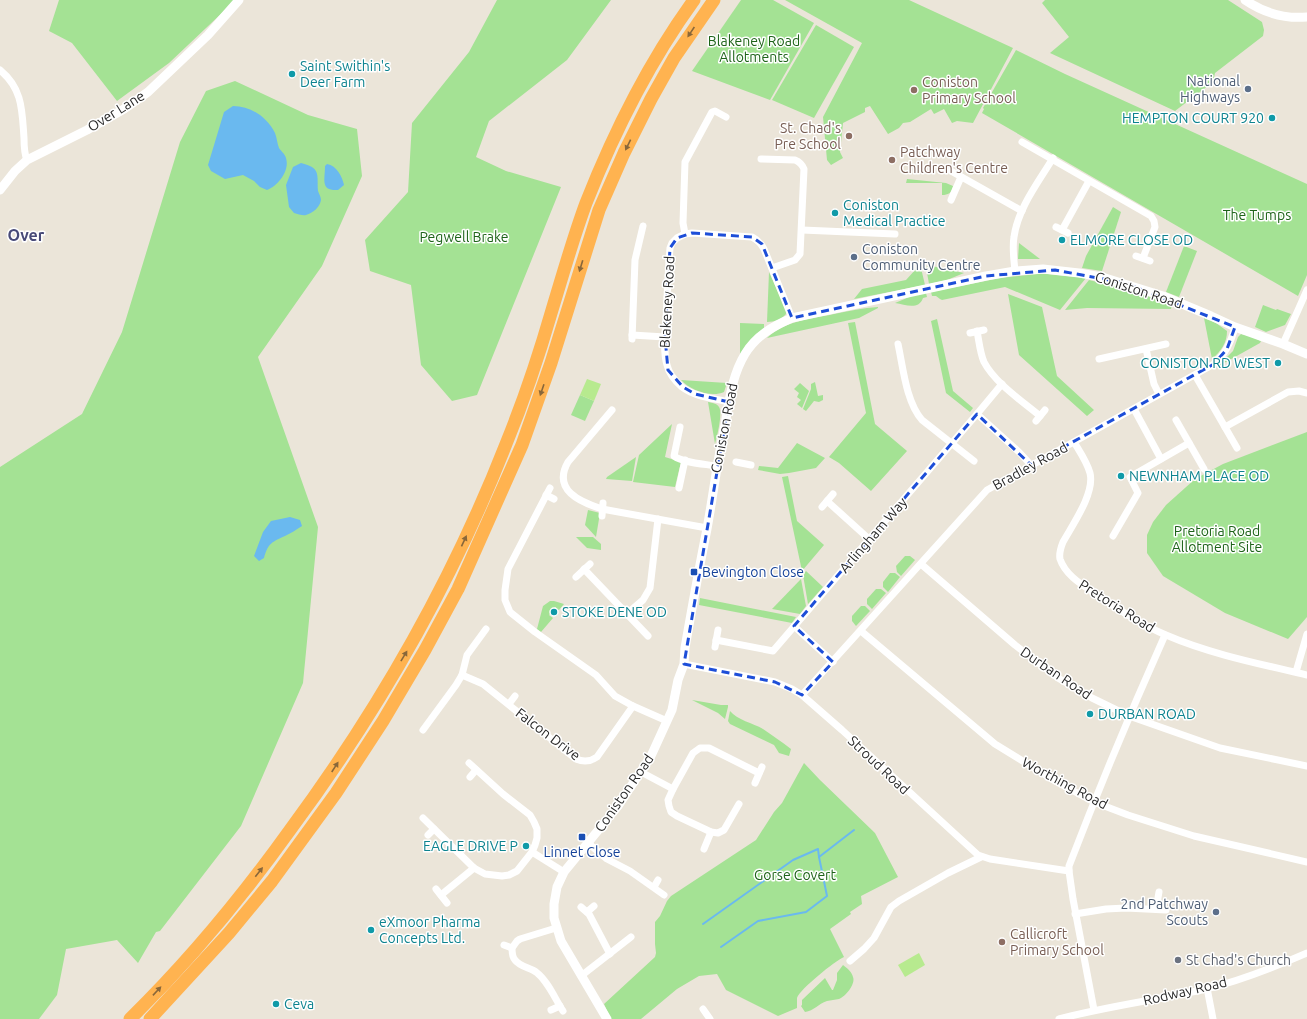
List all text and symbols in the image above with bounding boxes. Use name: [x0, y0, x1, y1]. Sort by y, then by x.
one-way arrow: [687, 27, 695, 37]
park label: Blakeney Road Allotments: [708, 33, 800, 65]
place label: Saint Swithin's Deer Farm: [300, 58, 390, 90]
marker: Saint Swithin's Deer Farm: [287, 69, 297, 79]
place label: National Highways: [1180, 73, 1240, 105]
place label: Coniston Primary School: [922, 74, 1016, 106]
marker: National Highways: [1243, 84, 1253, 94]
marker: Coniston Primary School: [909, 85, 919, 95]
street label: Over Lane: [85, 87, 147, 135]
place label: HEMPTON COURT 920: [1122, 110, 1264, 126]
marker: HEMPTON COURT 920: [1267, 113, 1277, 123]
place label: St. Chad's Pre School: [775, 120, 841, 152]
marker: St. Chad's Pre School: [844, 131, 854, 141]
one-way arrow: [625, 140, 631, 151]
place label: Patchway Children's Centre: [900, 144, 1008, 176]
marker: Patchway Children's Centre: [887, 155, 897, 165]
place label: Coniston Medical Practice: [843, 197, 946, 229]
park label: The Tumps: [1223, 207, 1291, 223]
marker: Coniston Medical Practice: [830, 208, 840, 218]
district label: Over: [8, 226, 45, 244]
park label: Pegwell Brake: [420, 229, 508, 245]
place label: ELMORE CLOSE OD: [1070, 232, 1193, 248]
marker: ELMORE CLOSE OD: [1057, 235, 1067, 245]
place label: Coniston Community Centre: [862, 241, 981, 273]
marker: Coniston Community Centre: [849, 252, 859, 262]
street label: Blakeney Road: [657, 255, 677, 349]
one-way arrow: [578, 261, 584, 273]
street label: Coniston Road: [1093, 268, 1185, 312]
place label: CONISTON RD WEST: [1141, 355, 1270, 371]
marker: CONISTON RD WEST: [1273, 358, 1283, 368]
street label: Coniston Road: [707, 382, 741, 474]
one-way arrow: [538, 385, 544, 397]
street label: Bradley Road: [990, 439, 1070, 493]
place label: NEWNHAM PLACE OD: [1129, 468, 1269, 484]
marker: NEWNHAM PLACE OD: [1116, 471, 1126, 481]
street label: Arlingham Way: [836, 494, 910, 576]
park label: Pretoria Road Allotment Site: [1172, 523, 1262, 555]
one-way arrow: [461, 535, 467, 546]
place label: Bevington Close: [702, 564, 804, 580]
marker: Bevington Close: [689, 567, 699, 577]
street label: Pretoria Road: [1076, 576, 1158, 636]
place label: STOKE DENE OD: [562, 604, 667, 620]
marker: STOKE DENE OD: [549, 607, 559, 617]
street label: Durban Road: [1018, 643, 1094, 703]
one-way arrow: [401, 650, 408, 662]
street label: Falcon Drive: [513, 705, 583, 763]
place label: DURBAN ROAD: [1098, 706, 1196, 722]
marker: DURBAN ROAD: [1085, 709, 1095, 719]
street label: Stroud Road: [845, 733, 913, 797]
street label: Coniston Road: [591, 751, 657, 835]
street label: Worthing Road: [1019, 754, 1111, 812]
one-way arrow: [332, 761, 339, 773]
marker: Linnet Close: [577, 832, 587, 842]
place label: EAGLE DRIVE P: [423, 838, 518, 854]
marker: EAGLE DRIVE P: [521, 841, 531, 851]
place label: Linnet Close: [543, 844, 621, 860]
one-way arrow: [255, 867, 263, 877]
park label: Gorse Covert: [754, 867, 836, 883]
place label: 2nd Patchway Scouts: [1121, 896, 1208, 928]
marker: 2nd Patchway Scouts: [1211, 907, 1221, 917]
place label: eXmoor Pharma Concepts Ltd.: [379, 914, 480, 946]
marker: eXmoor Pharma Concepts Ltd.: [366, 925, 376, 935]
place label: Callicroft Primary School: [1010, 926, 1104, 958]
marker: Callicroft Primary School: [997, 937, 1007, 947]
place label: St Chad's Church: [1186, 952, 1291, 968]
marker: St Chad's Church: [1173, 955, 1183, 965]
street label: Rodway Road: [1142, 974, 1228, 1008]
one-way arrow: [152, 986, 162, 996]
place label: Ceva: [284, 996, 314, 1012]
marker: Ceva: [271, 999, 281, 1009]

